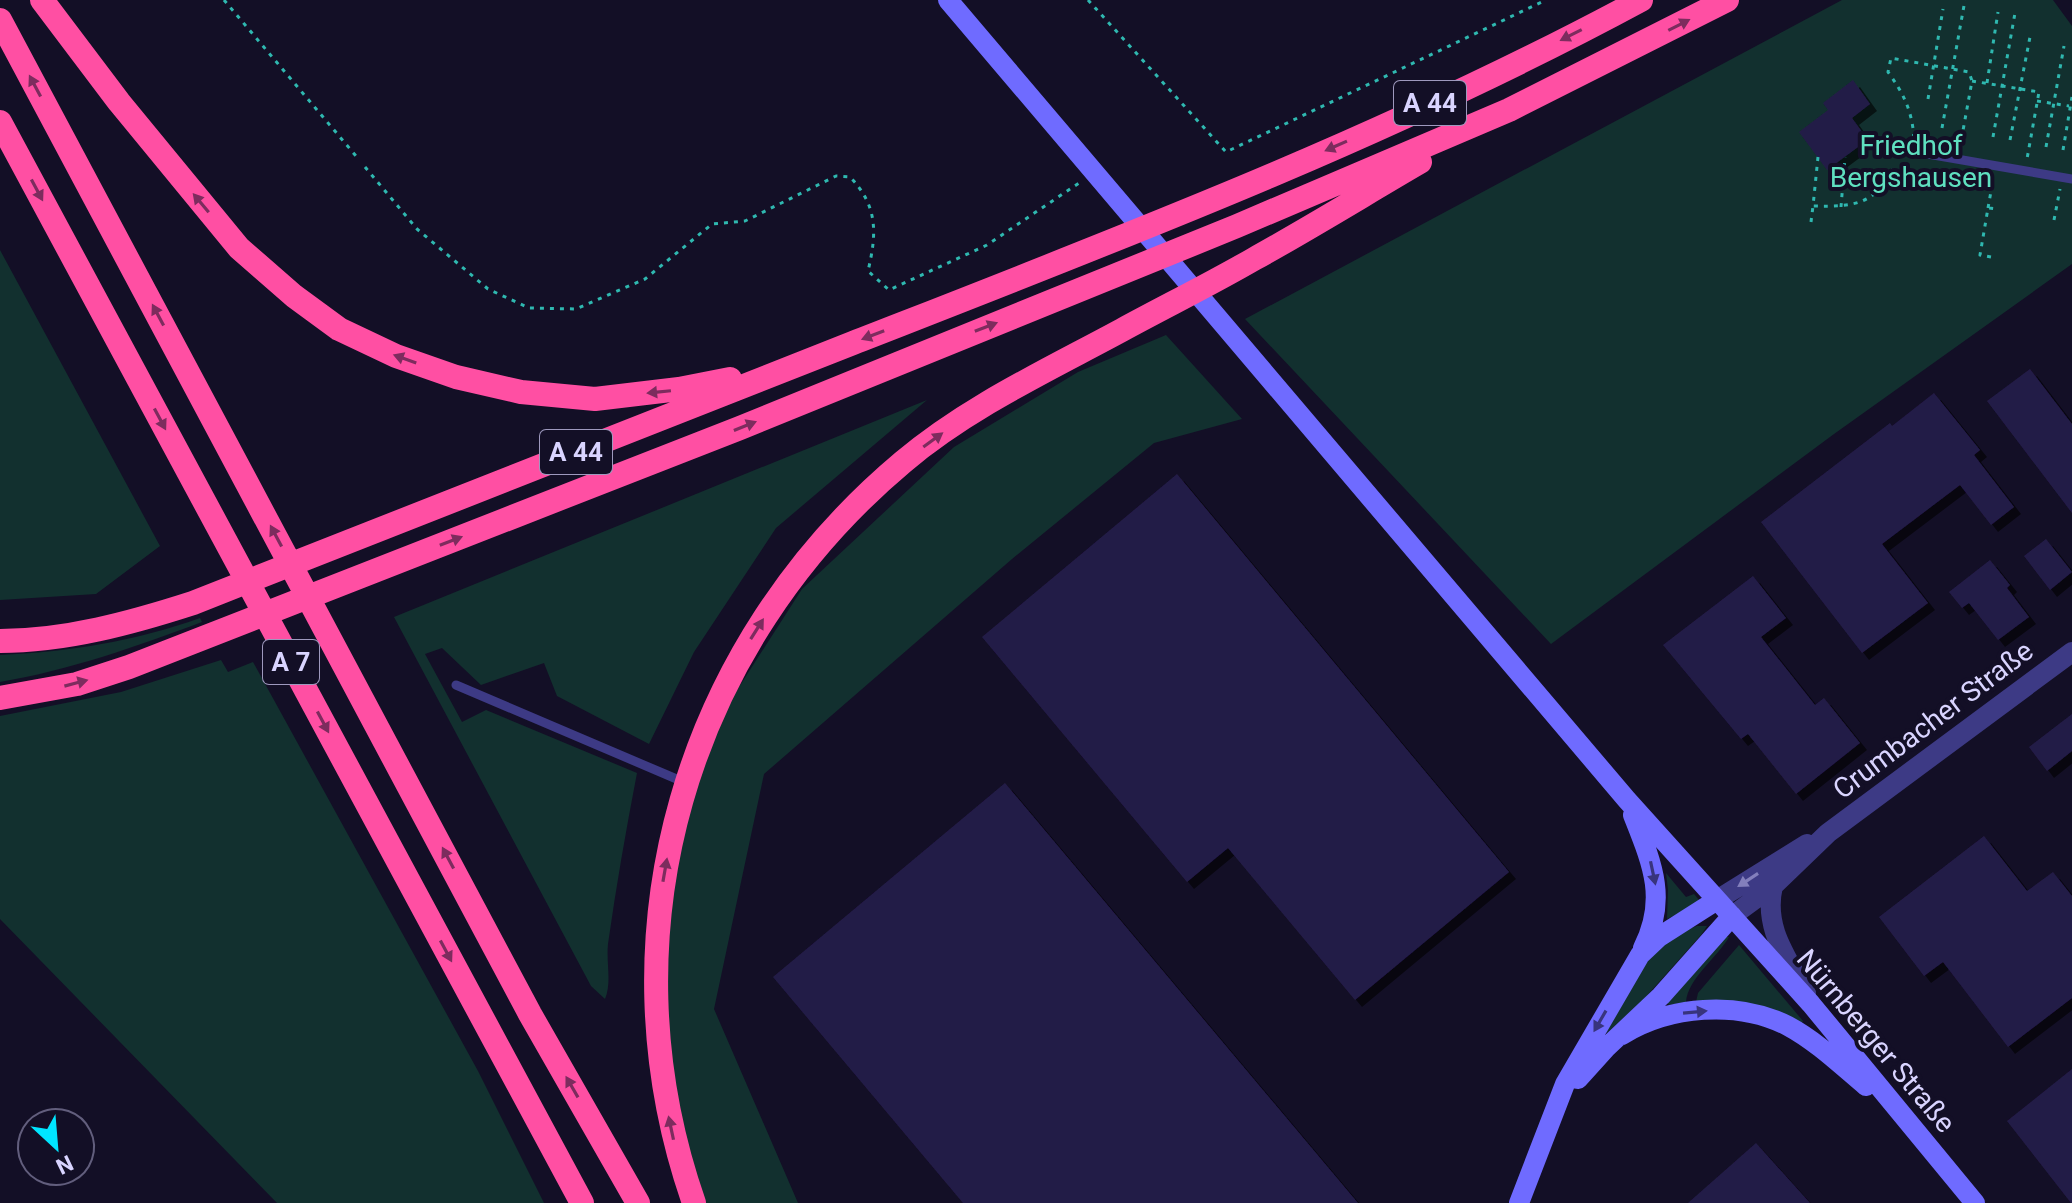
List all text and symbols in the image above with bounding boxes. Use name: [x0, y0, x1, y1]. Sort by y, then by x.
one-way arrow: [1667, 19, 1690, 32]
one-way arrow: [1560, 28, 1583, 42]
one-way arrow: [29, 74, 42, 97]
road number: A 44: [1394, 81, 1466, 125]
park label: Friedhof Bergshausen: [1830, 129, 1992, 194]
one-way arrow: [1324, 139, 1348, 153]
one-way arrow: [30, 179, 44, 201]
one-way arrow: [193, 192, 210, 213]
one-way arrow: [151, 304, 165, 326]
one-way arrow: [974, 320, 998, 333]
one-way arrow: [860, 329, 884, 342]
one-way arrow: [393, 352, 417, 365]
one-way arrow: [646, 385, 671, 398]
one-way arrow: [153, 408, 167, 430]
one-way arrow: [733, 419, 757, 432]
road number: A 44: [540, 430, 612, 474]
one-way arrow: [922, 432, 944, 448]
one-way arrow: [269, 525, 283, 547]
one-way arrow: [439, 534, 463, 547]
one-way arrow: [750, 618, 764, 640]
street label: Crumbacher Straße: [1827, 634, 2039, 806]
road number: A 7: [263, 640, 319, 684]
one-way arrow: [64, 677, 89, 689]
one-way arrow: [316, 711, 330, 733]
one-way arrow: [441, 847, 455, 869]
one-way arrow: [660, 857, 672, 882]
one-way arrow: [1647, 861, 1660, 886]
one-way arrow: [1737, 873, 1759, 887]
one-way arrow: [439, 940, 453, 962]
street label: Nürnberger Straße: [1790, 943, 1962, 1139]
one-way arrow: [1683, 1005, 1708, 1018]
one-way arrow: [1593, 1010, 1607, 1033]
one-way arrow: [565, 1075, 579, 1098]
north arrow: [16, 1107, 96, 1187]
one-way arrow: [664, 1116, 677, 1141]
text: N: [52, 1150, 77, 1179]

